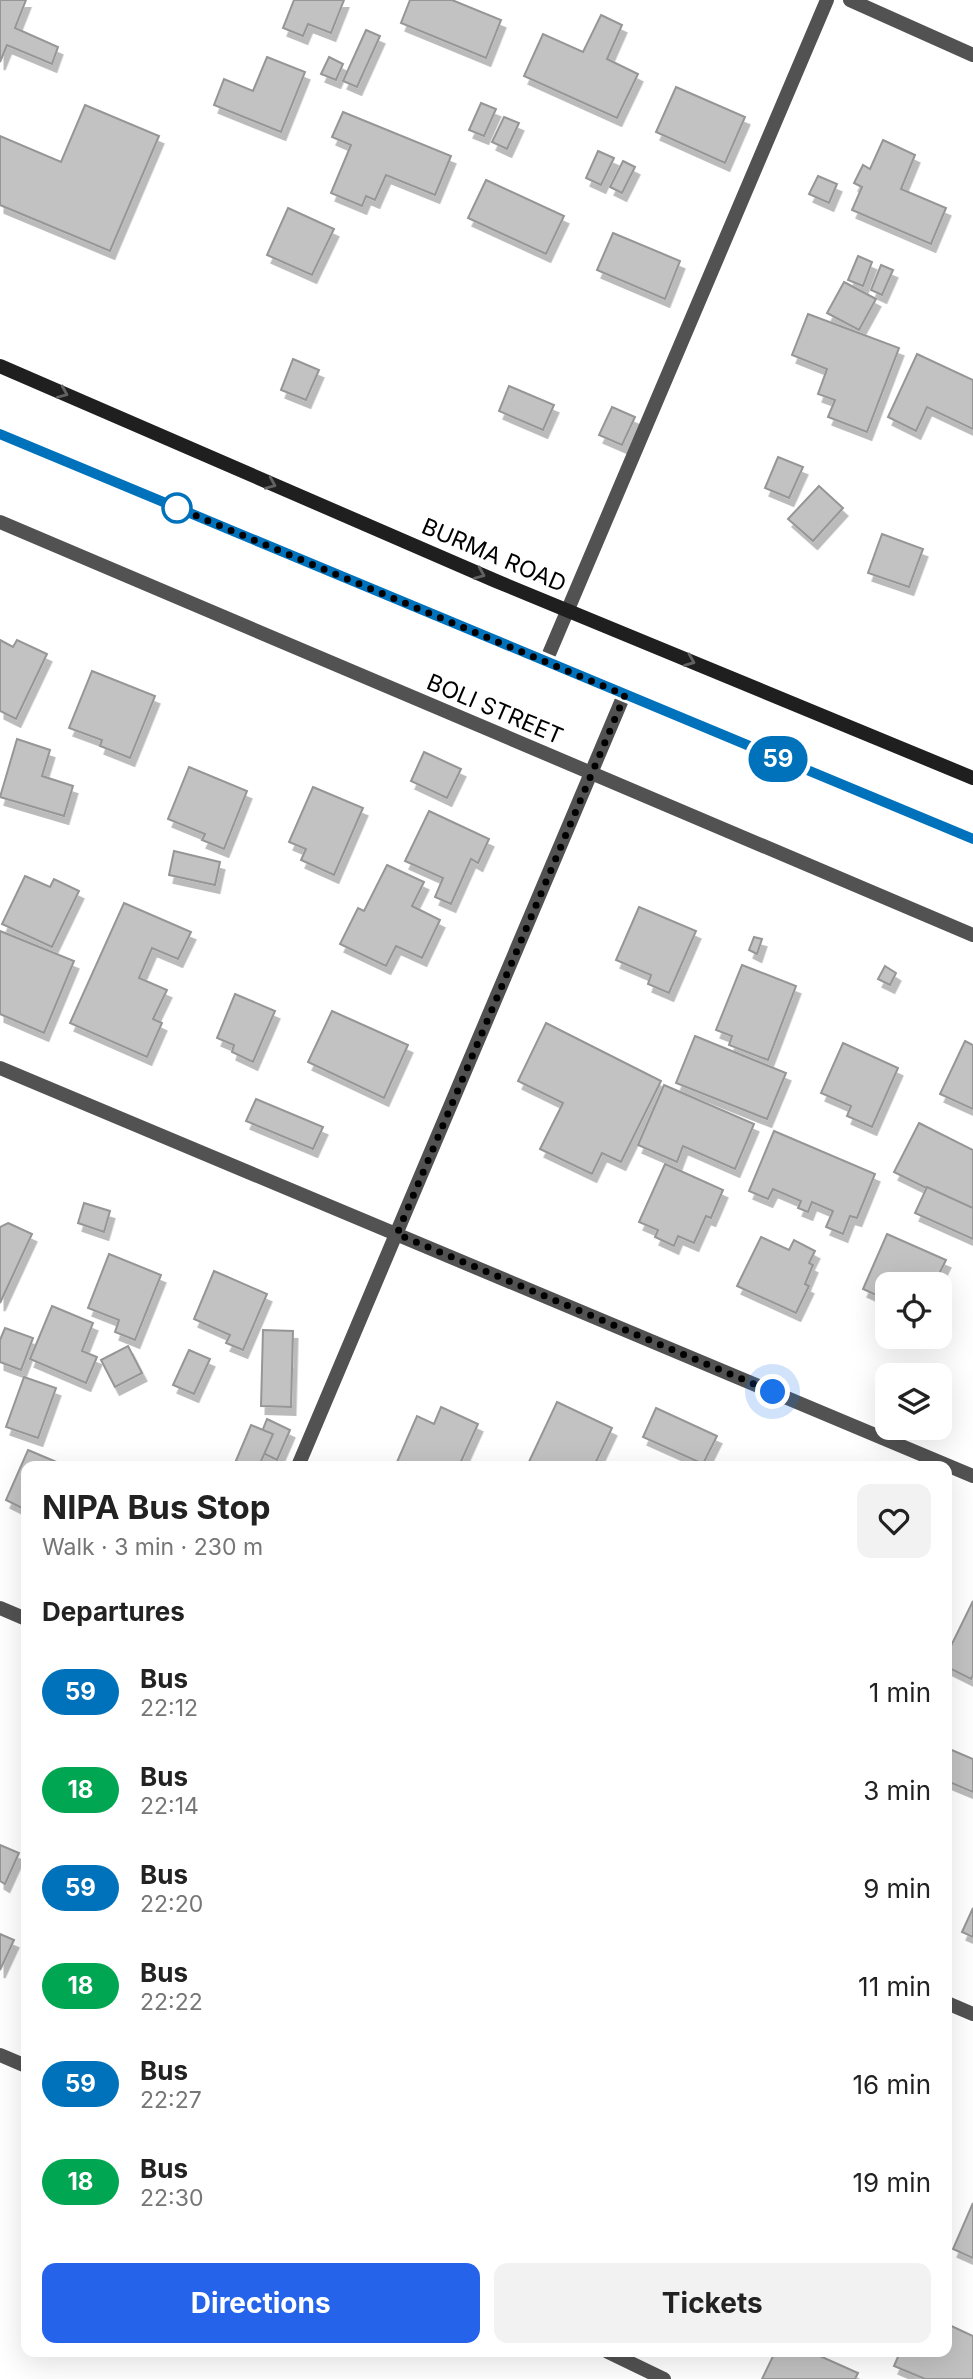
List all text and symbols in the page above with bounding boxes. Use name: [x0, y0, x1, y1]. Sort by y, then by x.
one-way arrow: [56, 385, 68, 399]
one-way arrow: [264, 476, 277, 490]
unlabelled marker: [162, 493, 192, 523]
street label: BURMA ROAD: [418, 512, 570, 598]
one-way arrow: [473, 566, 485, 580]
one-way arrow: [684, 653, 696, 667]
street label: BOLI STREET: [423, 668, 567, 750]
line badge: 59: [746, 736, 810, 782]
text: 59: [763, 744, 793, 773]
map controls: [875, 1272, 952, 1440]
button: locate: [875, 1272, 952, 1349]
button: layers: [875, 1363, 952, 1440]
your location: [755, 1374, 790, 1409]
button: heart: [857, 1484, 931, 1558]
text: NIPA Bus Stop: [42, 1487, 271, 1527]
text: Walk · 3 min · 230 m: [42, 1533, 263, 1561]
text: Departures: [42, 1596, 185, 1627]
text: Bus: [140, 1663, 188, 1694]
text: 59: [65, 1677, 96, 1706]
text: 1 min: [869, 1677, 931, 1708]
text: 22:12: [140, 1694, 198, 1722]
text: Bus: [140, 1761, 188, 1792]
text: 18: [68, 1775, 93, 1804]
text: 3 min: [863, 1775, 931, 1806]
text: 22:14: [140, 1792, 199, 1820]
text: Bus: [140, 1859, 188, 1890]
text: 59: [65, 1873, 96, 1902]
text: 9 min: [863, 1873, 931, 1904]
text: 22:20: [140, 1890, 203, 1918]
text: Bus: [140, 1957, 188, 1988]
text: 18: [68, 1971, 93, 2000]
text: 11 min: [858, 1971, 931, 2002]
text: 22:22: [140, 1988, 203, 2016]
text: Bus: [140, 2055, 188, 2086]
text: 59: [65, 2069, 96, 2098]
text: 16 min: [853, 2069, 931, 2100]
text: 22:27: [140, 2086, 202, 2114]
text: Bus: [140, 2153, 188, 2184]
text: 18: [68, 2167, 93, 2196]
text: 19 min: [853, 2167, 931, 2198]
text: 22:30: [140, 2184, 203, 2212]
button: Directions: [42, 2263, 480, 2343]
button: Tickets: [494, 2263, 931, 2343]

